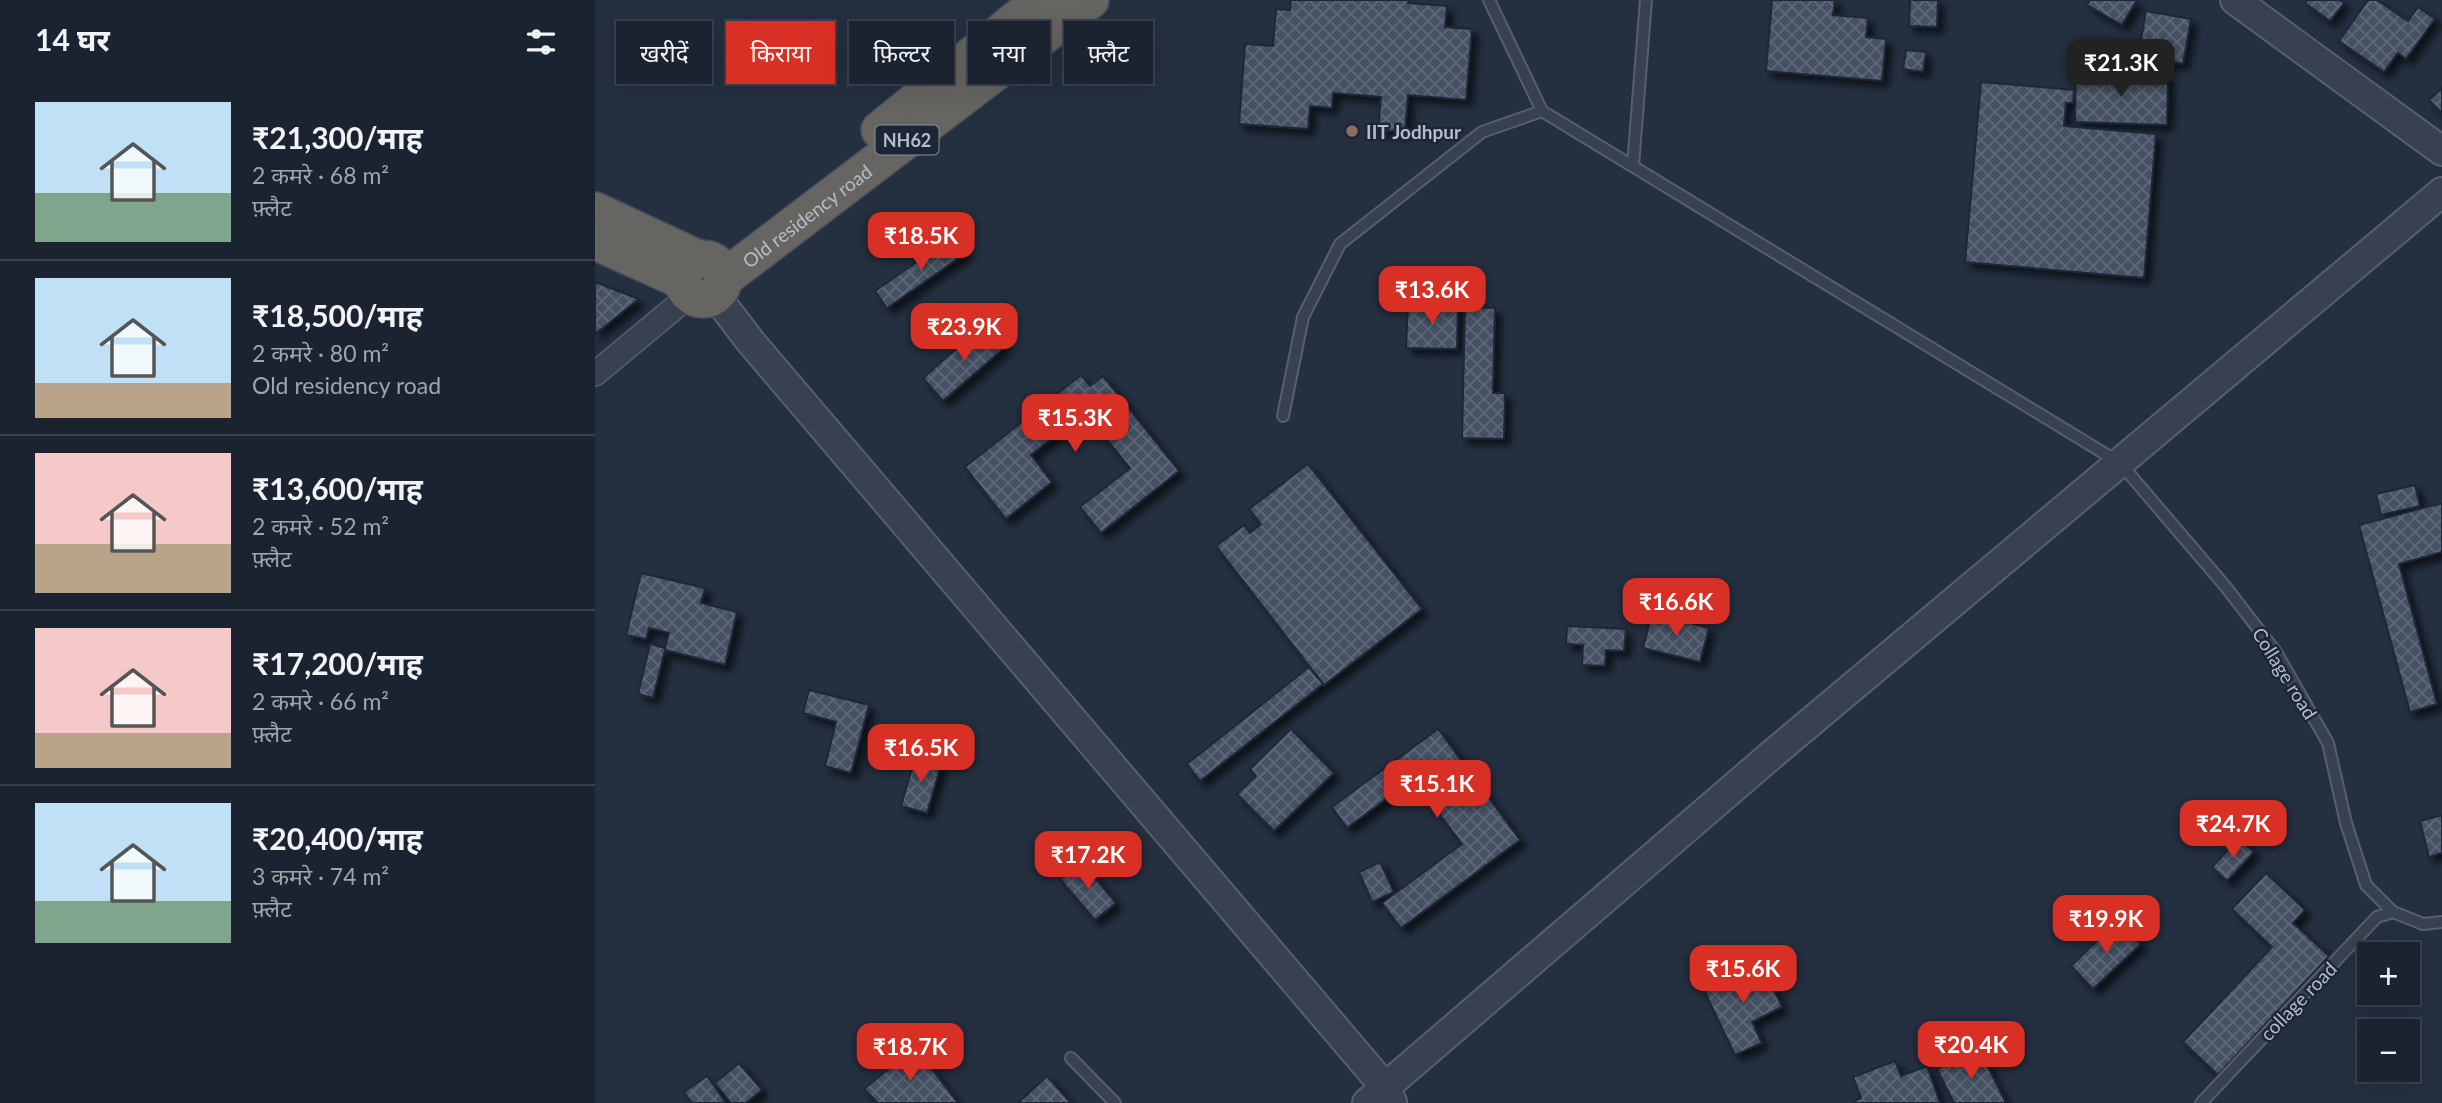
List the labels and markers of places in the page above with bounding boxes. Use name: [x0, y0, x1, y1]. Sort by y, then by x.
pin: ₹21.3K: [2064, 40, 2178, 99]
place label: IIT Jodhpur: [1366, 120, 1462, 143]
marker: IIT Jodhpur: [1344, 123, 1360, 139]
pin: ₹18.5K: [864, 212, 978, 272]
pin: ₹13.6K: [1375, 266, 1489, 326]
pin: ₹23.9K: [907, 304, 1021, 363]
pin: ₹15.3K: [1018, 394, 1132, 454]
pin: ₹16.6K: [1619, 578, 1733, 638]
pin: ₹16.5K: [864, 724, 978, 784]
pin: ₹15.1K: [1380, 760, 1494, 820]
pin: ₹24.7K: [2176, 800, 2290, 860]
pin: ₹17.2K: [1031, 832, 1145, 891]
pin: ₹19.9K: [2049, 895, 2163, 955]
pin: ₹15.6K: [1686, 946, 1800, 1005]
pin: ₹20.4K: [1914, 1021, 2028, 1081]
pin: ₹18.7K: [853, 1024, 967, 1083]

